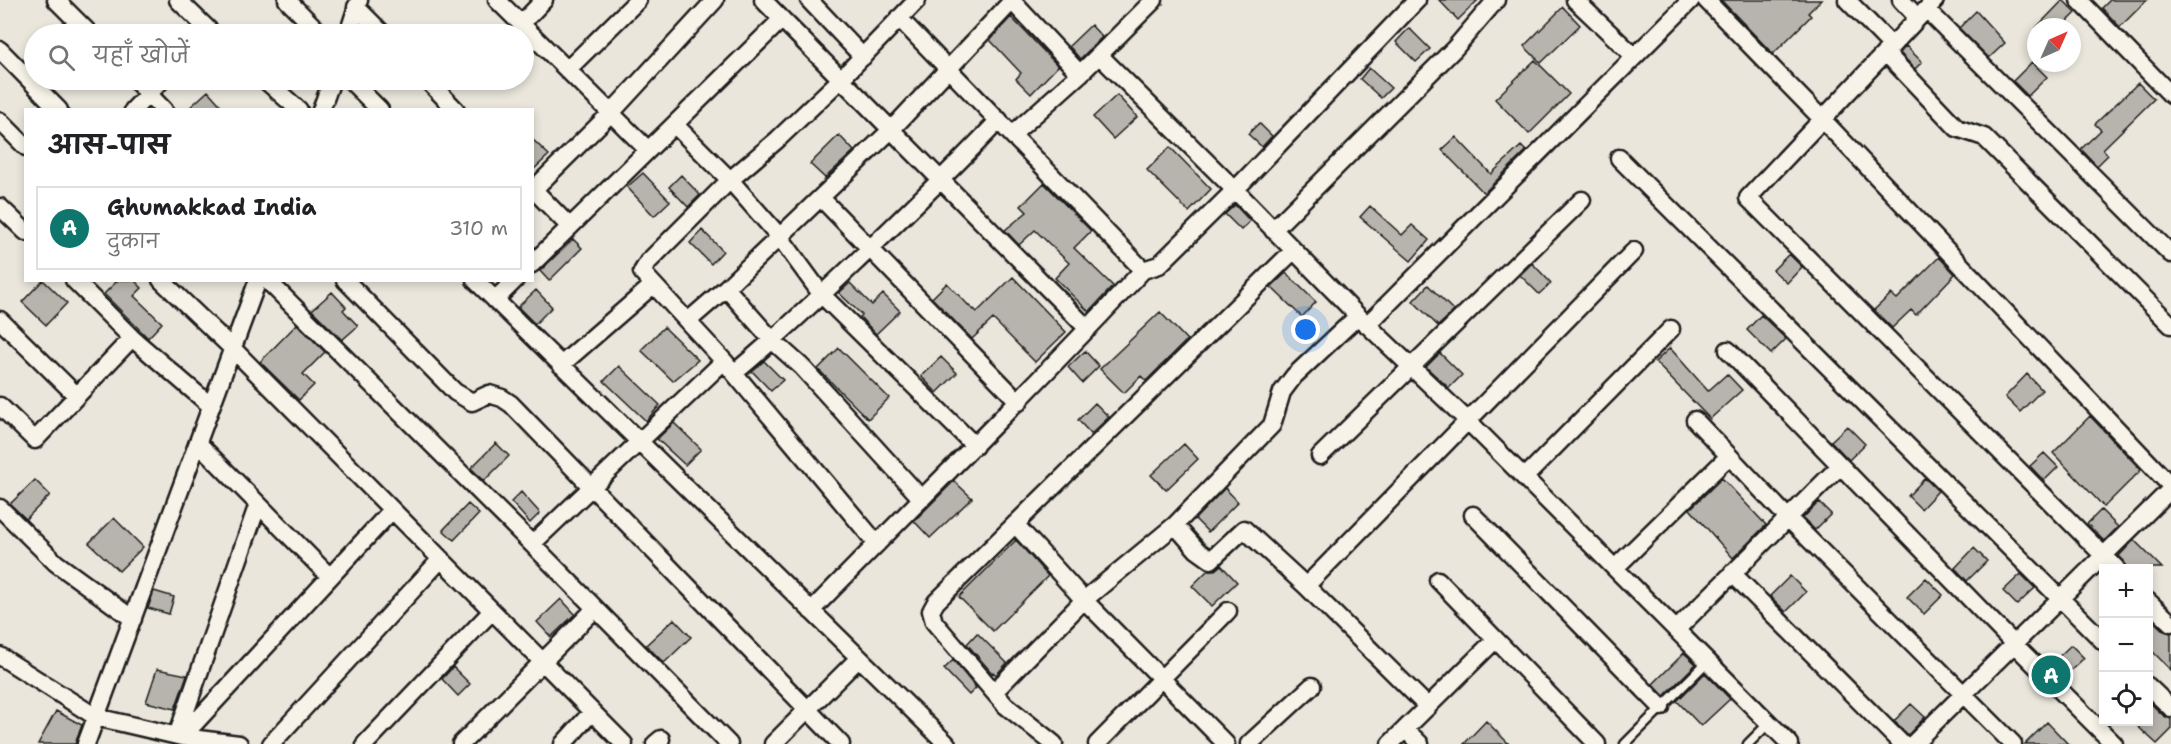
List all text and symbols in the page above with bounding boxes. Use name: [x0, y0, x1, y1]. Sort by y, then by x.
north arrow: [2027, 18, 2081, 72]
search box: [24, 24, 534, 90]
icon: search: [45, 41, 78, 74]
text: यहाँ खोजें: [93, 41, 189, 70]
text: आस-पास: [48, 127, 170, 162]
text: Ghumakkad India: [107, 193, 317, 222]
text: A: [62, 215, 77, 241]
text: 310 m: [449, 215, 508, 241]
text: दुकान: [107, 228, 159, 254]
your location: [1291, 315, 1320, 344]
map controls: [2099, 564, 2153, 726]
button: +: [2099, 564, 2153, 618]
button: −: [2099, 618, 2153, 672]
pin: A: [2032, 652, 2070, 698]
button: locate: [2099, 672, 2153, 726]

